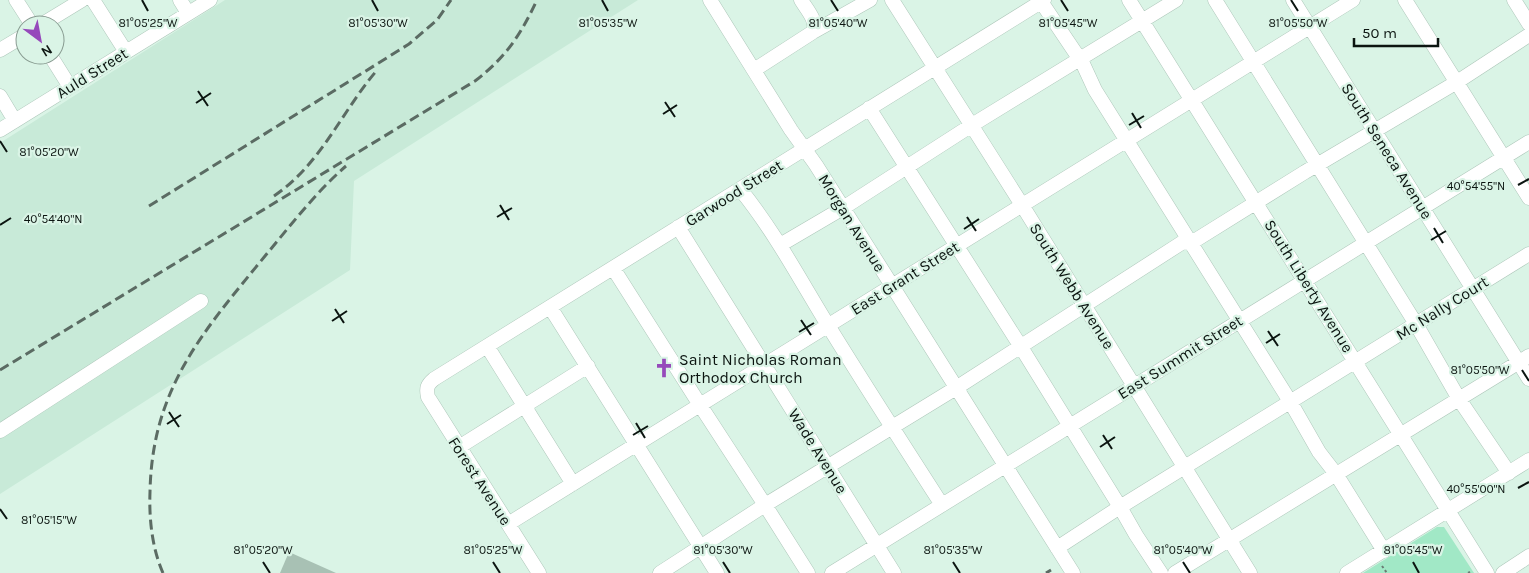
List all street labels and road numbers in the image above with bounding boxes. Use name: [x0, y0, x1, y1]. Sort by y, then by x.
street label: Auld Street: [53, 44, 131, 102]
street label: South Seneca Avenue: [1337, 79, 1437, 223]
street label: Garwood Street: [682, 155, 786, 231]
street label: Morgan Avenue: [814, 171, 890, 275]
street label: South Liberty Avenue: [1260, 216, 1358, 356]
street label: South Webb Avenue: [1026, 219, 1118, 353]
street label: East Grant Street: [847, 237, 963, 319]
street label: Mc Nally Court: [1392, 272, 1492, 344]
street label: East Summit Street: [1114, 311, 1246, 403]
street label: Wade Avenue: [784, 405, 852, 497]
street label: Forest Avenue: [444, 433, 516, 529]

